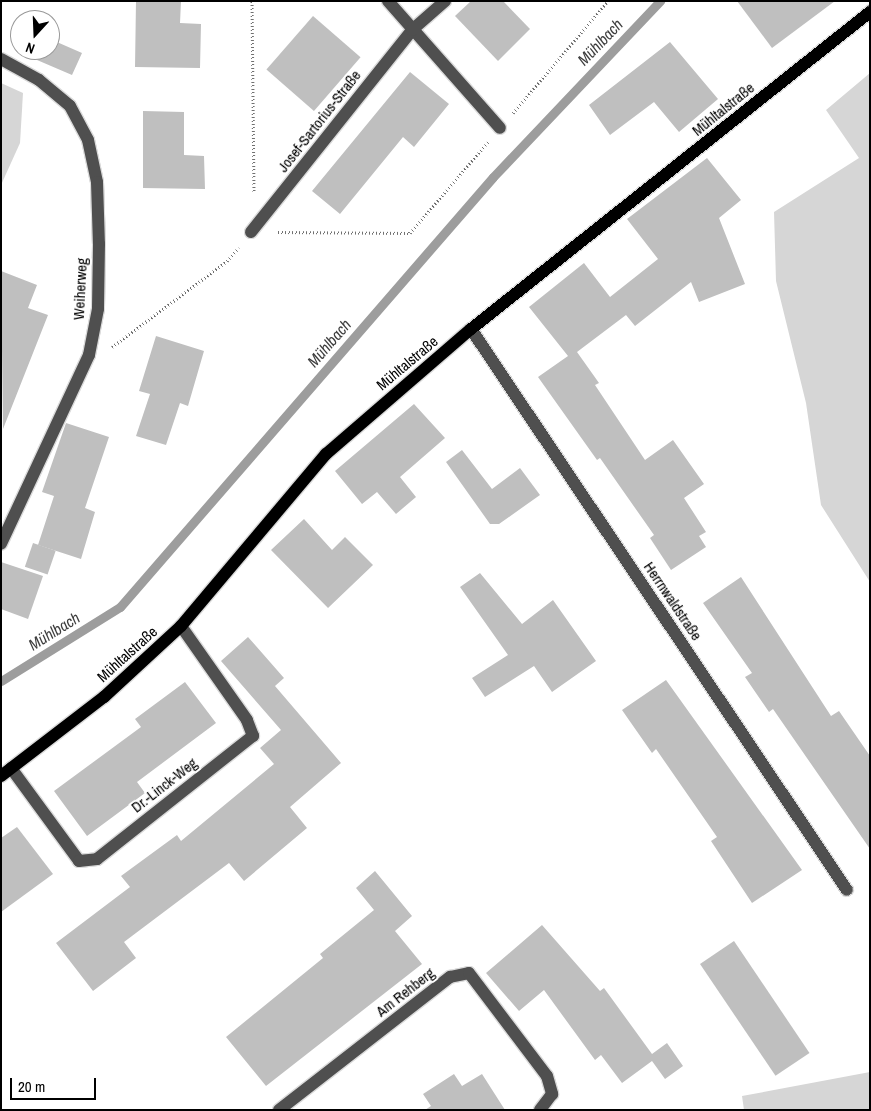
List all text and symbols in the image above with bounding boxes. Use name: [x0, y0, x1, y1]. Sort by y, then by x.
north arrow: [10, 10, 60, 60]
water label: Mühlbach: [573, 15, 627, 69]
text: N: [23, 38, 37, 58]
street label: Josef-Sartorius-Straße: [274, 66, 364, 176]
street label: Mühltalstraße: [688, 79, 758, 139]
street label: Weiherweg: [69, 258, 91, 320]
water label: Mühlbach: [303, 315, 355, 371]
street label: Mühltalstraße: [373, 332, 441, 394]
street label: Herrnwaldstraße: [640, 558, 706, 644]
water label: Mühlbach: [25, 608, 83, 654]
street label: Mühltalstraße: [93, 622, 161, 686]
street label: Dr.-Linck-Weg: [128, 754, 200, 816]
street label: Am Rehberg: [372, 964, 438, 1020]
scale bar: [12, 1068, 99, 1100]
text: 20 m: [18, 1076, 45, 1097]

